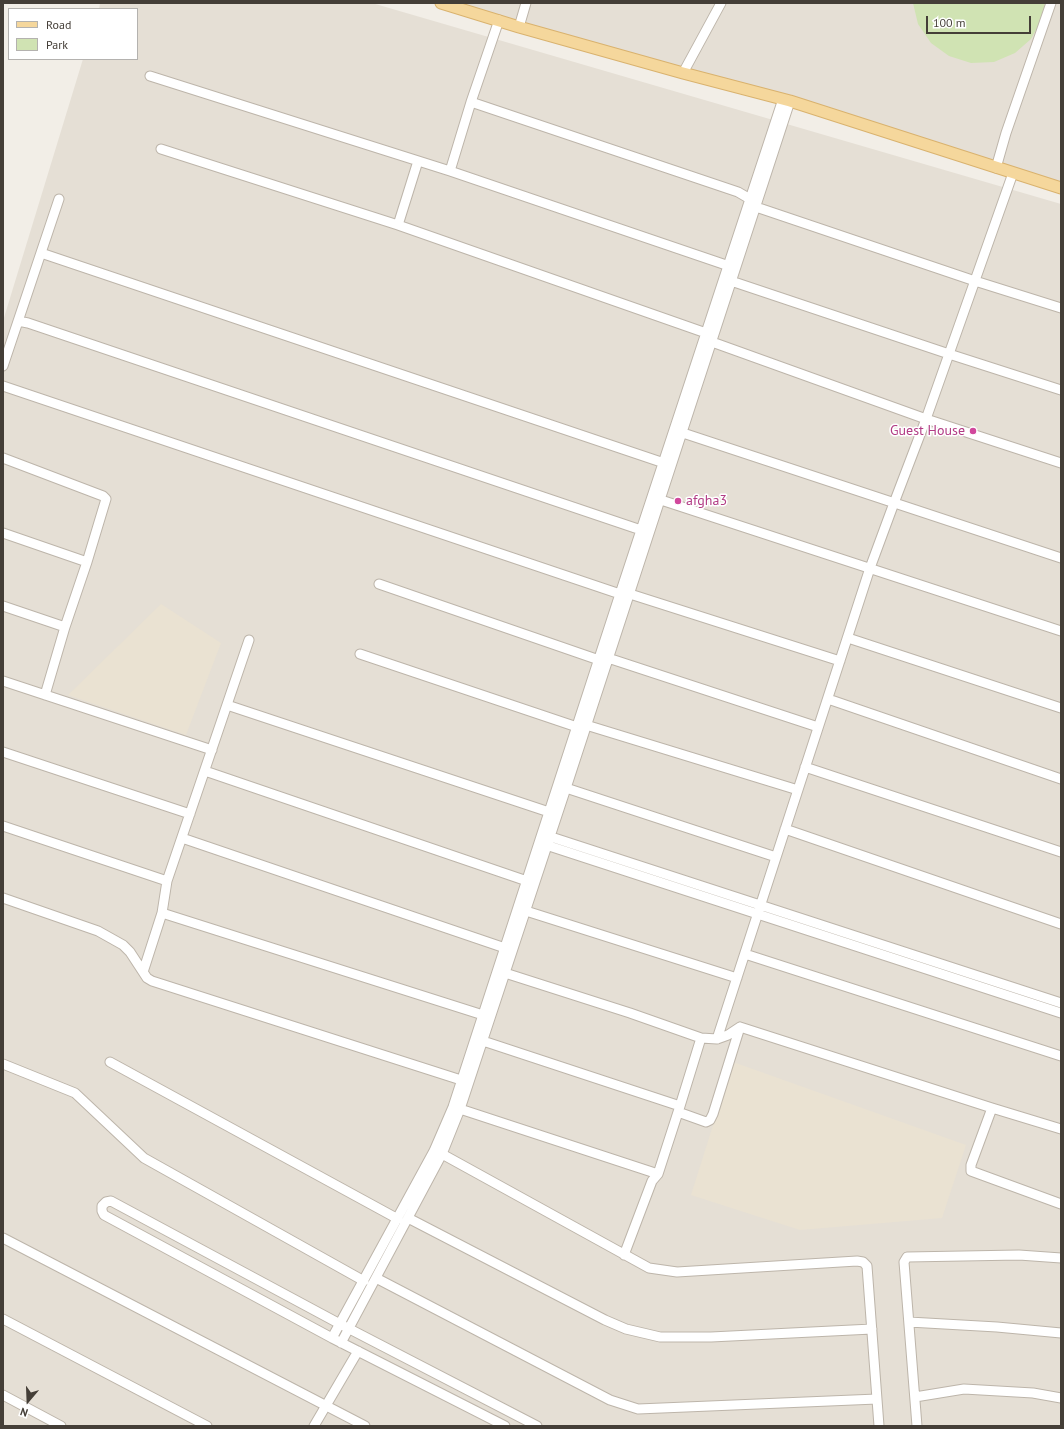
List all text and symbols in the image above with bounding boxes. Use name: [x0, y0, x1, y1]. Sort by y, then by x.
legend: [8, 8, 138, 60]
scale bar: [928, 8, 1033, 34]
text: 100 m: [933, 15, 966, 30]
text: Road: [46, 17, 71, 32]
text: Park: [46, 37, 68, 52]
place label: Guest House: [890, 423, 965, 439]
marker: Guest House: [968, 426, 978, 436]
place label: afgha3: [686, 493, 727, 509]
marker: afgha3: [673, 496, 683, 506]
north arrow: [8, 1381, 48, 1421]
text: N: [18, 1405, 30, 1420]

